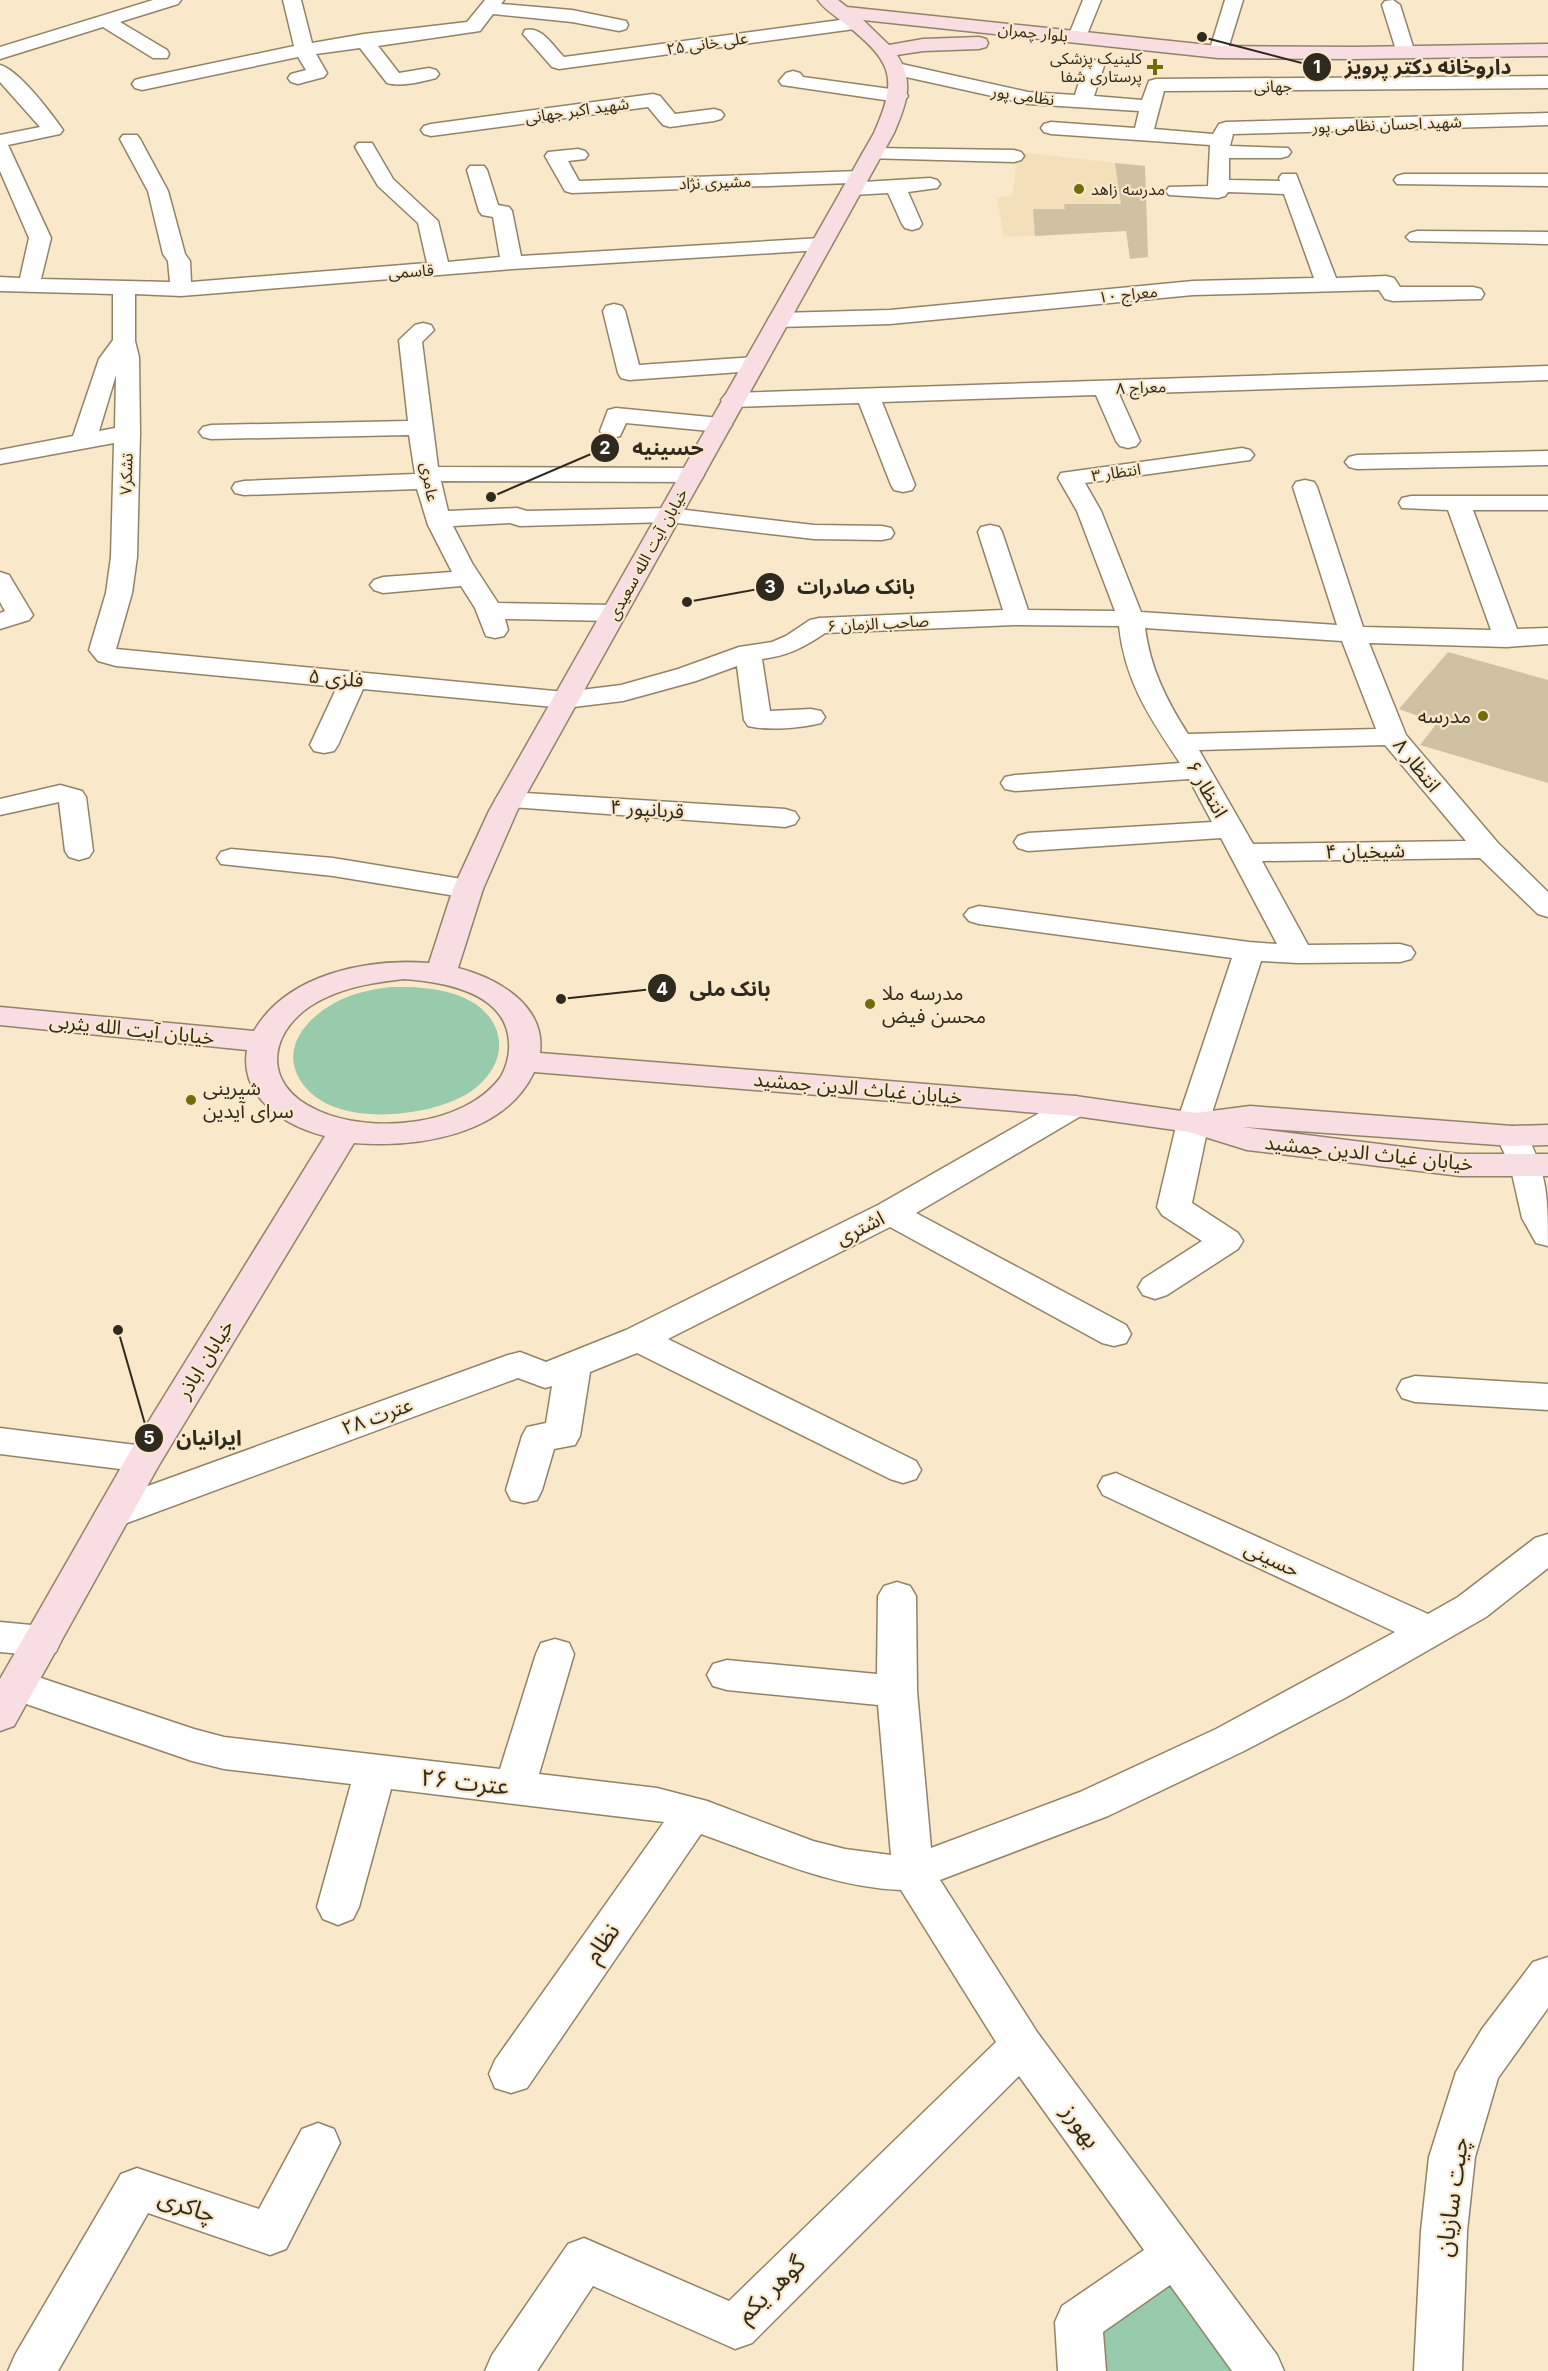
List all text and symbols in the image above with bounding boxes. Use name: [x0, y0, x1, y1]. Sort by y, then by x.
street label: بلوار چمران: [997, 18, 1069, 47]
street label: علی خانی ۲۵: [665, 27, 749, 59]
callout: داروخانه دکتر پرویز: [1302, 47, 1523, 86]
place label: کلینیک پزشکی پرستاری شفا: [1050, 48, 1142, 87]
text: داروخانه دکتر پرویز: [1344, 54, 1511, 81]
text: 1: [1313, 56, 1321, 77]
marker: کلینیک پزشکی پرستاری شفا: [1146, 58, 1164, 76]
street label: جهانی: [1254, 76, 1292, 96]
street label: نظامی پور: [989, 81, 1056, 110]
street label: شهید اکبر جهانی: [524, 93, 630, 127]
street label: شهید احسان نظامی پور: [1311, 111, 1462, 138]
street label: مشیری نژاد: [678, 171, 752, 193]
place label: مدرسه زاهد: [1091, 179, 1165, 199]
marker: مدرسه زاهد: [1072, 182, 1086, 196]
street label: قاسمی: [388, 259, 434, 283]
street label: معراج ۱۰: [1097, 281, 1159, 310]
street label: معراج ۸: [1115, 376, 1167, 401]
callout: حسینیه: [590, 428, 716, 467]
text: حسینیه: [632, 435, 704, 460]
text: 2: [599, 437, 611, 458]
street label: تشکر۷: [115, 452, 137, 495]
street label: انتظار ۳: [1090, 459, 1142, 485]
street label: عامری: [417, 461, 443, 503]
street label: خیابان آیت الله سعیدی: [602, 485, 692, 623]
callout: بانک صادرات: [755, 567, 927, 606]
text: بانک صادرات: [797, 574, 915, 599]
text: 3: [764, 576, 776, 597]
street label: صاحب الزمان ۶: [827, 610, 929, 636]
street label: فلزی ۵: [307, 664, 365, 692]
place label: مدرسه: [1418, 704, 1471, 728]
marker: مدرسه: [1476, 709, 1490, 723]
street label: انتظار ۸: [1388, 733, 1446, 797]
street label: انتظار ۶: [1181, 756, 1233, 822]
street label: قربانپور ۴: [609, 794, 685, 825]
street label: شیخیان ۴: [1325, 838, 1405, 864]
callout: بانک ملی: [647, 969, 783, 1008]
text: بانک ملی: [689, 976, 771, 1001]
text: 4: [656, 978, 668, 999]
place label: مدرسه ملا محسن فیض: [882, 981, 986, 1028]
marker: مدرسه ملا محسن فیض: [863, 997, 877, 1011]
street label: خیابان آیت الله یثربی: [48, 1008, 216, 1050]
street label: خیابان غیاث الدین جمشید: [753, 1067, 963, 1109]
place label: شیرینی سرای آیدین: [203, 1076, 294, 1123]
marker: شیرینی سرای آیدین: [184, 1093, 198, 1107]
street label: خیابان غیاث الدین جمشید: [1263, 1130, 1475, 1176]
street label: اشتری: [832, 1206, 888, 1250]
street label: خیابان اباذر: [171, 1315, 239, 1404]
street label: عترت ۲۸: [338, 1392, 416, 1440]
callout: ایرانیان: [134, 1418, 253, 1457]
text: ایرانیان: [176, 1425, 242, 1450]
text: 5: [143, 1427, 155, 1448]
street label: حسینی: [1241, 1536, 1303, 1582]
street label: عترت ۲۶: [419, 1762, 511, 1801]
street label: نظام: [578, 1917, 629, 1971]
street label: بهورز: [1055, 2097, 1107, 2153]
street label: چیت سازیان: [1429, 2135, 1475, 2259]
street label: چاکری: [154, 2182, 220, 2230]
street label: گوهر یکم: [730, 2248, 814, 2330]

